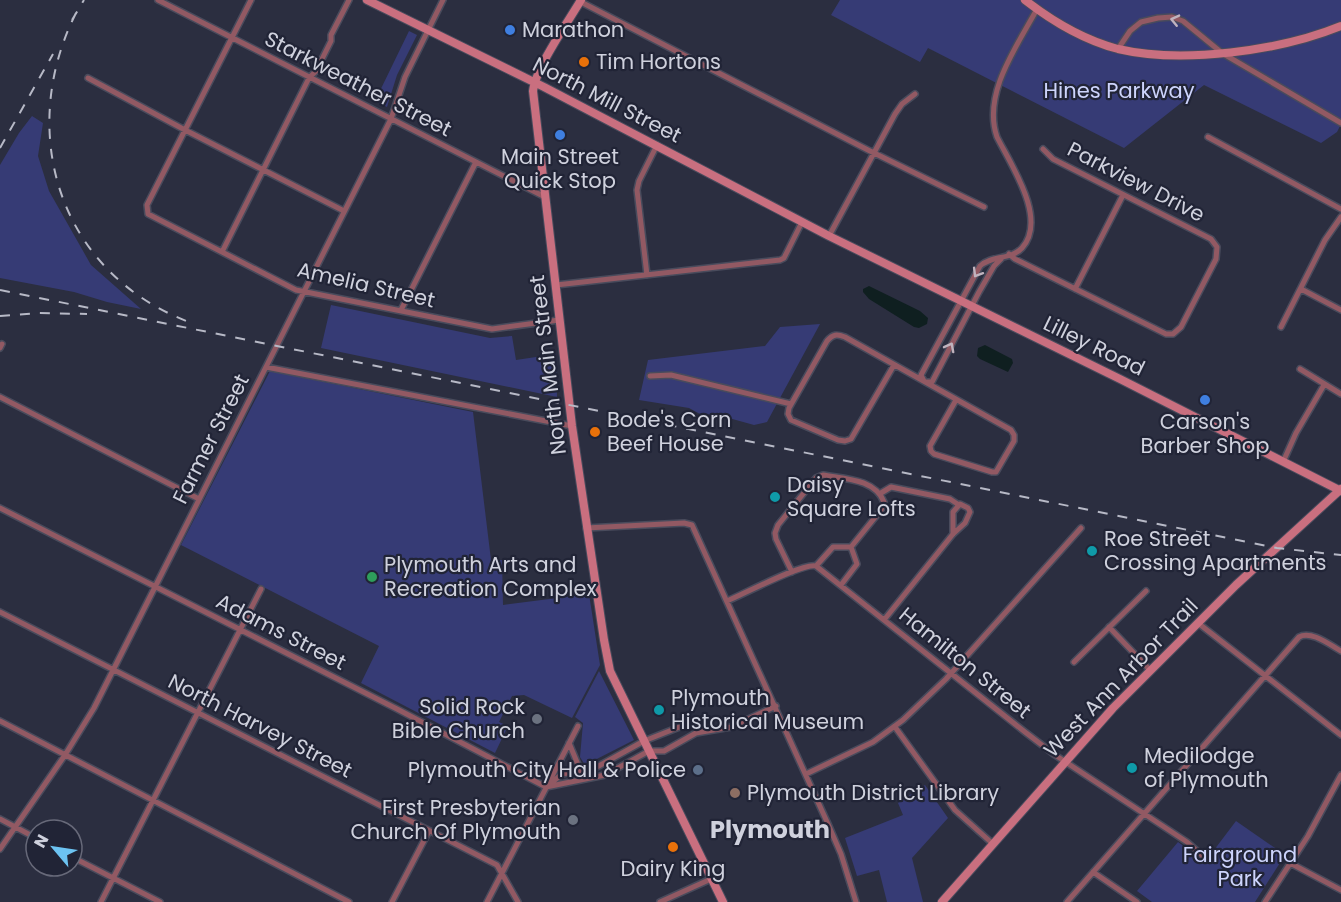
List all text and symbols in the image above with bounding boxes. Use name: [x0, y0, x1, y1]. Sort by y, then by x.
one-way arrow: [1170, 14, 1180, 27]
place label: Marathon: [522, 15, 624, 44]
marker: Marathon: [503, 23, 517, 37]
street label: Starkweather Street: [260, 24, 457, 143]
place label: Tim Hortons: [596, 47, 721, 76]
street label: North Mill Street: [528, 50, 687, 150]
marker: Tim Hortons: [577, 55, 591, 69]
park label: Hines Parkway: [1044, 76, 1195, 105]
marker: Main Street Quick Stop: [553, 128, 567, 142]
street label: Parkview Drive: [1063, 134, 1210, 229]
place label: Main Street Quick Stop: [501, 142, 619, 195]
street label: Amelia Street: [294, 255, 438, 314]
one-way arrow: [973, 267, 985, 277]
street label: North Main Street: [522, 274, 573, 457]
street label: Lilley Road: [1039, 308, 1150, 383]
one-way arrow: [943, 343, 954, 353]
street label: Farmer Street: [165, 369, 256, 509]
marker: Carson's Barber Shop: [1198, 393, 1212, 407]
place label: Bode's Corn Beef House: [607, 405, 731, 458]
place label: Carson's Barber Shop: [1141, 407, 1269, 460]
marker: Bode's Corn Beef House: [588, 425, 602, 439]
place label: Daisy Square Lofts: [787, 470, 916, 523]
marker: Daisy Square Lofts: [768, 490, 782, 504]
place label: Roe Street Crossing Apartments: [1104, 524, 1327, 577]
marker: Roe Street Crossing Apartments: [1085, 544, 1099, 558]
place label: Plymouth Arts and Recreation Complex: [384, 550, 597, 603]
marker: Plymouth Arts and Recreation Complex: [365, 570, 379, 584]
street label: Adams Street: [211, 586, 351, 677]
street label: West Ann Arbor Trail: [1037, 592, 1204, 764]
street label: Hamilton Street: [893, 600, 1038, 725]
street label: North Harvey Street: [163, 667, 357, 785]
place label: Plymouth Historical Museum: [671, 683, 864, 736]
place label: Solid Rock Bible Church: [392, 692, 525, 745]
marker: Plymouth Historical Museum: [652, 703, 666, 717]
marker: Solid Rock Bible Church: [530, 712, 544, 726]
place label: Medilodge of Plymouth: [1144, 741, 1269, 794]
place label: Plymouth City Hall & Police: [408, 755, 686, 784]
marker: Medilodge of Plymouth: [1125, 761, 1139, 775]
marker: Plymouth City Hall & Police: [691, 763, 705, 777]
place label: Plymouth District Library: [747, 778, 999, 807]
marker: Plymouth District Library: [728, 786, 742, 800]
place label: First Presbyterian Church Of Plymouth: [351, 793, 561, 846]
marker: First Presbyterian Church Of Plymouth: [566, 813, 580, 827]
district label: Plymouth: [710, 813, 830, 846]
north arrow: [24, 818, 84, 878]
text: N: [28, 830, 54, 852]
marker: Dairy King: [666, 840, 680, 854]
park label: Fairground Park: [1183, 840, 1297, 893]
place label: Dairy King: [621, 854, 725, 883]

